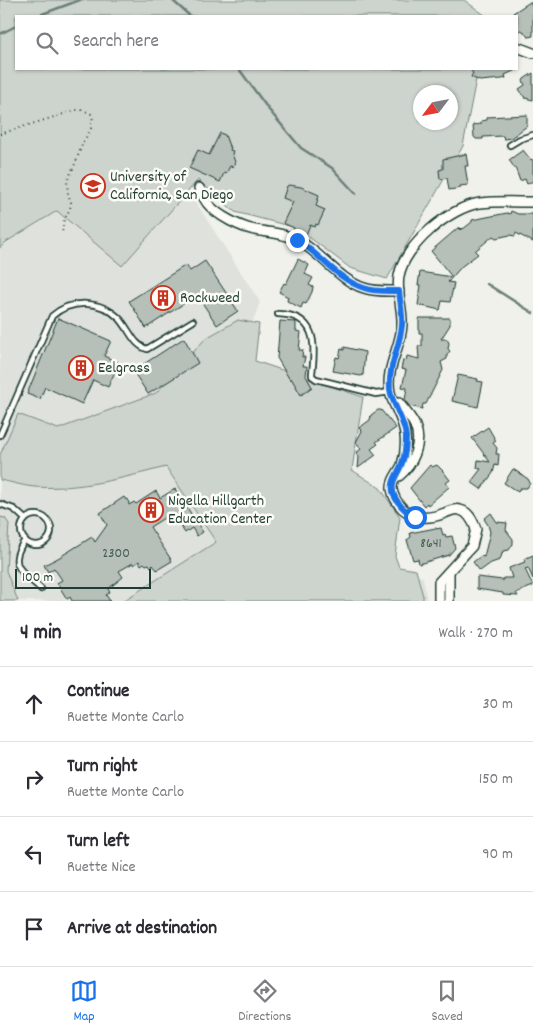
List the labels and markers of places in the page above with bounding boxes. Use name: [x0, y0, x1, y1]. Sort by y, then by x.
place label: University of California, San Diego: [110, 166, 233, 207]
school or university icon: University of California, San Diego: [80, 173, 106, 199]
building icon: Rockweed: [150, 285, 176, 311]
place label: Rockweed: [180, 287, 240, 310]
building icon: Eelgrass: [68, 355, 94, 381]
place label: Eelgrass: [98, 357, 150, 380]
place label: Nigella Hillgarth Education Center: [168, 490, 272, 531]
building icon: Nigella Hillgarth Education Center: [138, 497, 164, 523]

